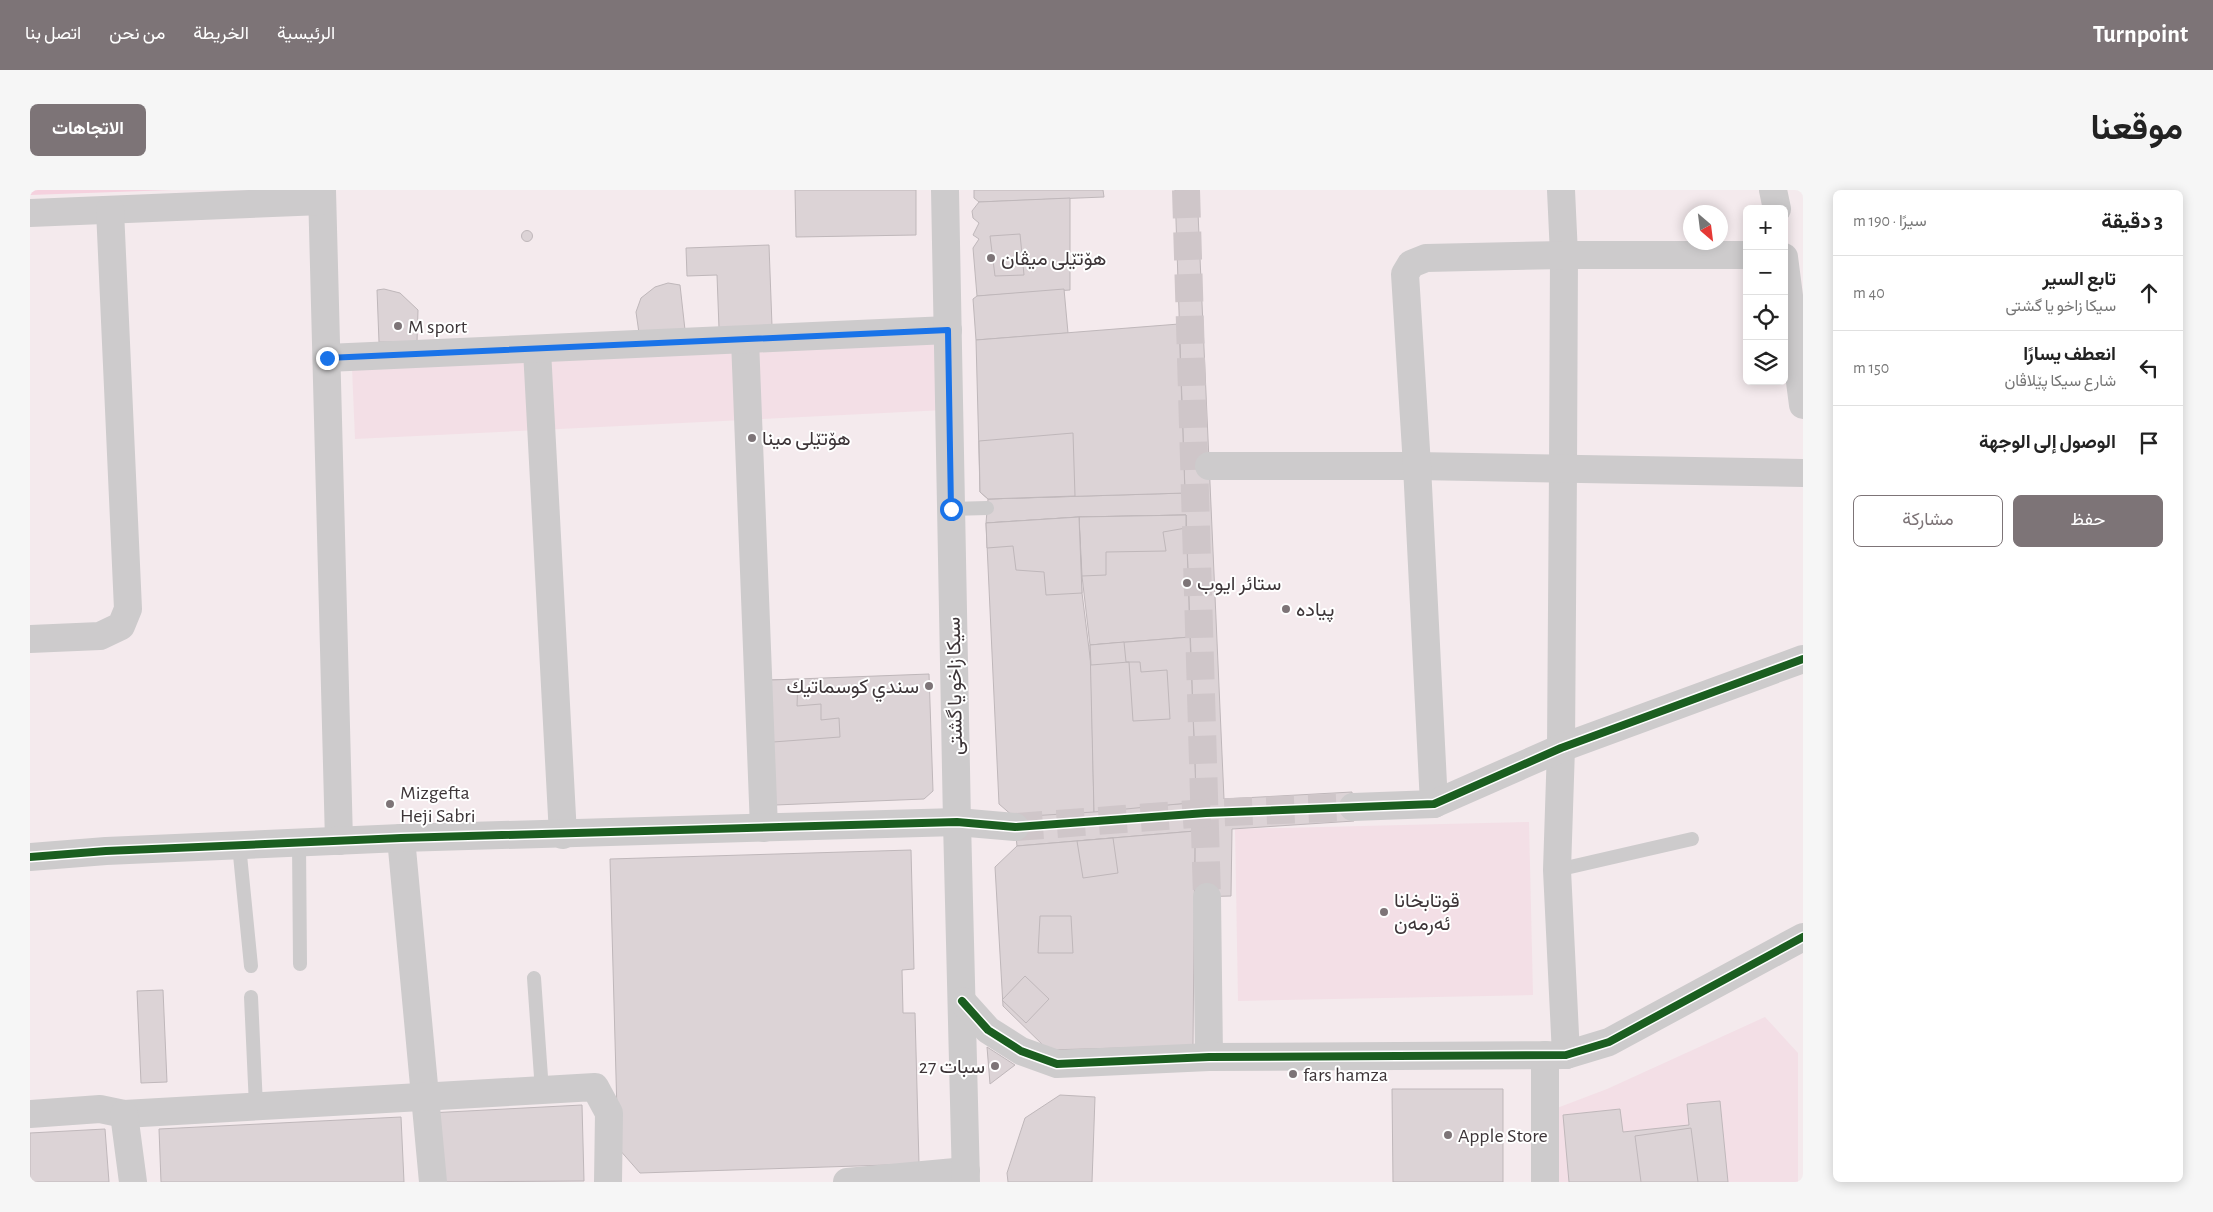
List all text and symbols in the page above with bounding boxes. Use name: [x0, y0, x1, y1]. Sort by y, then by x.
text: Turnpoint: [2093, 23, 2188, 47]
text: اتصل بنا: [25, 25, 81, 43]
text: من نحن: [109, 25, 165, 43]
text: الخريطة: [193, 25, 249, 43]
text: الرئيسية: [277, 25, 335, 43]
button: الاتجاهات: [30, 104, 146, 156]
text: موقعنا: [2090, 111, 2183, 146]
north arrow: [1683, 205, 1728, 250]
map controls: [1743, 205, 1788, 385]
button: +: [1743, 205, 1788, 250]
text: 3 دقيقة: [2101, 211, 2163, 232]
text: سيرًا · 190 m: [1853, 213, 1927, 229]
place label: هۆتێلی میڤان: [1001, 249, 1106, 271]
button: −: [1743, 250, 1788, 295]
marker: هۆتێلی میڤان: [985, 252, 997, 264]
text: تابع السير: [2042, 270, 2116, 289]
icon: ahead: [2135, 279, 2163, 307]
text: 40 m: [1853, 285, 1885, 301]
button: locate: [1743, 295, 1788, 340]
text: سیکا زاخو یا گشتى: [2005, 298, 2116, 314]
place label: M sport: [408, 317, 468, 337]
marker: M sport: [392, 320, 404, 332]
button: layers: [1743, 340, 1788, 385]
text: انعطف يسارًا: [2023, 345, 2116, 364]
route end: [316, 347, 339, 370]
icon: left: [2135, 354, 2163, 382]
text: 150 m: [1853, 360, 1889, 376]
text: شارع سيكا پێلاڤان: [2004, 373, 2116, 389]
place label: هۆتێلی مینا: [762, 429, 851, 451]
icon: arrive: [2135, 429, 2163, 457]
marker: هۆتێلی مینا: [746, 432, 758, 444]
text: الوصول إلى الوجهة: [1979, 433, 2116, 452]
button: مشاركة: [1853, 495, 2003, 547]
button: حفظ: [2013, 495, 2163, 547]
route start: [940, 498, 963, 521]
place label: ستائر ايوب: [1197, 574, 1281, 596]
marker: ستائر ايوب: [1181, 577, 1193, 589]
place label: پیادە: [1296, 600, 1334, 623]
marker: پیادە: [1280, 603, 1292, 615]
street label: سیکا زاخو یا گشتى: [944, 617, 968, 755]
place label: سندي کوسماتیك: [787, 677, 919, 703]
marker: سندي کوسماتیك: [923, 680, 935, 692]
place label: Mizgefta Heji Sabri: [400, 783, 476, 826]
marker: Mizgefta Heji Sabri: [384, 798, 396, 810]
place label: قوتابخانا ئه‌رمه‌ن: [1394, 891, 1460, 936]
marker: قوتابخانا ئه‌رمه‌ن: [1378, 906, 1390, 918]
place label: 27 سبات: [919, 1057, 985, 1078]
marker: 27 سبات: [989, 1060, 1001, 1072]
place label: fars hamza: [1303, 1065, 1388, 1085]
marker: fars hamza: [1287, 1068, 1299, 1080]
place label: Apple Store: [1458, 1126, 1548, 1146]
marker: Apple Store: [1442, 1129, 1454, 1141]

